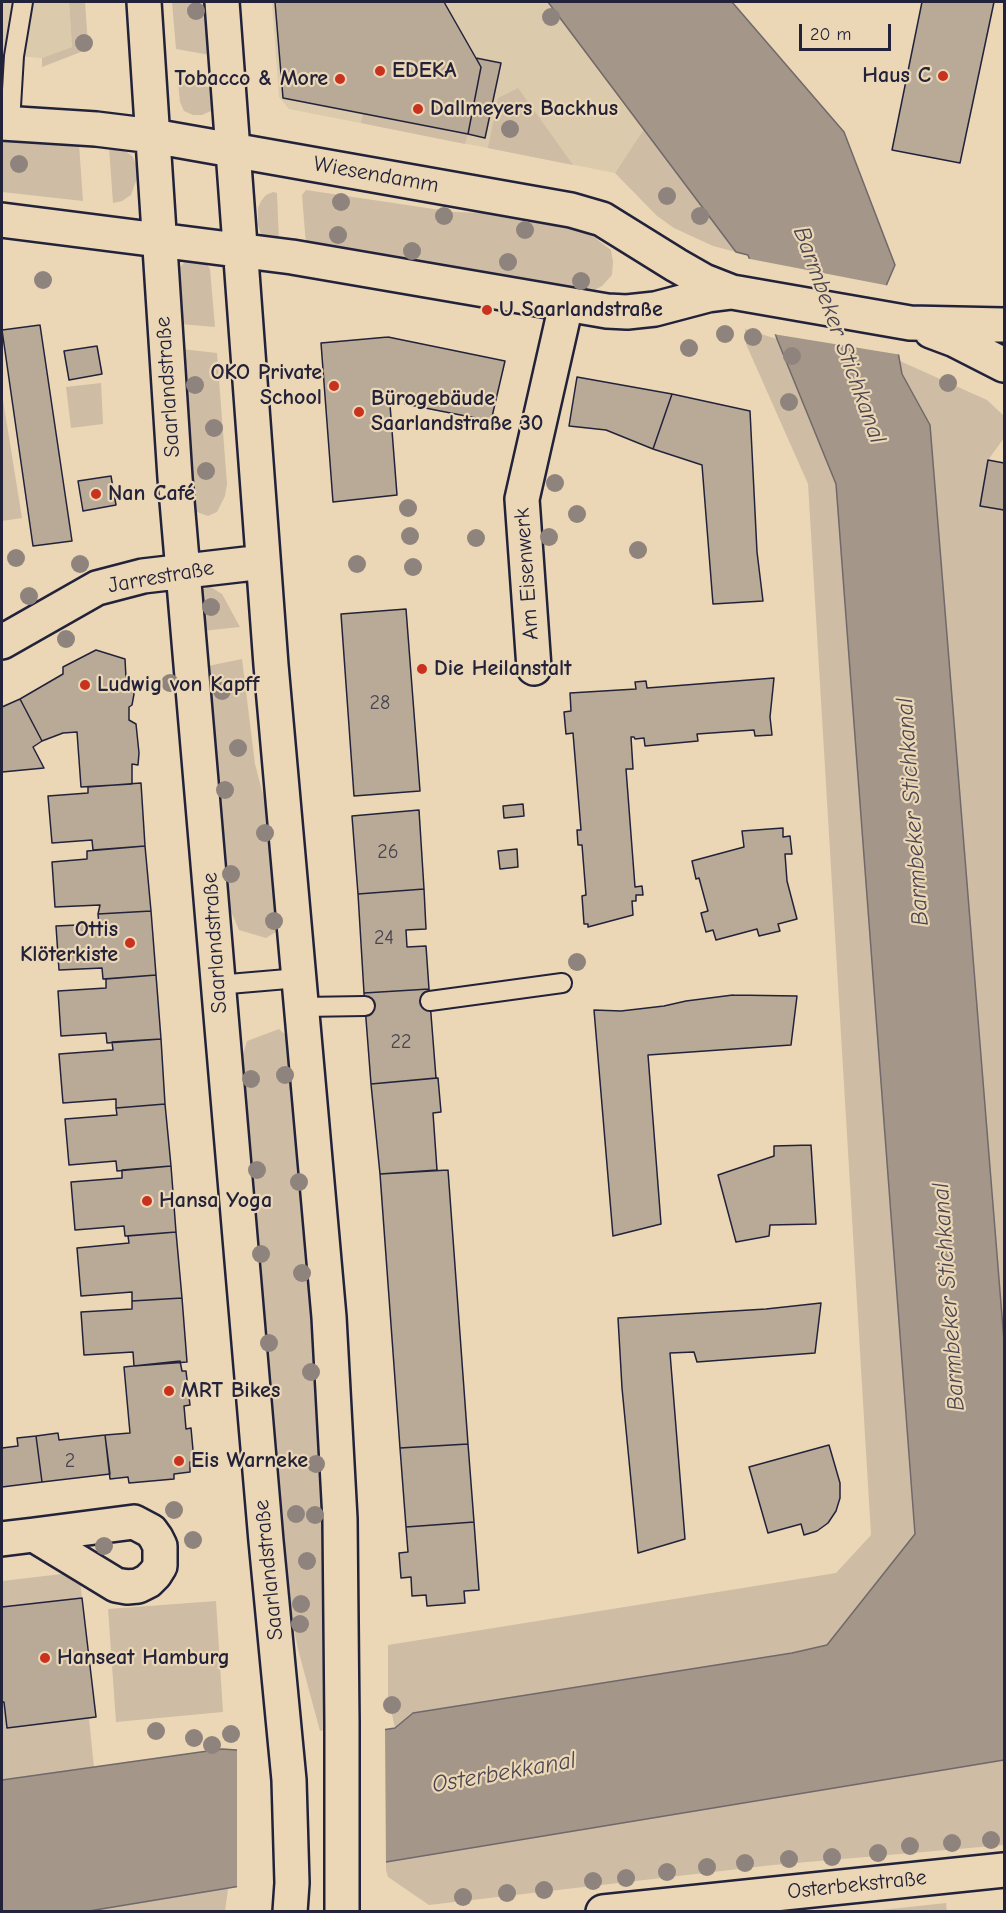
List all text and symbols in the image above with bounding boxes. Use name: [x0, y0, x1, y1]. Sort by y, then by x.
scale bar: [802, 12, 894, 50]
text: 20 m: [810, 24, 851, 45]
place label: EDEKA: [392, 58, 456, 84]
place label: Haus C: [862, 63, 931, 89]
marker: EDEKA: [373, 64, 387, 78]
place label: Tobacco & More: [175, 66, 328, 92]
marker: Haus C: [936, 69, 950, 83]
marker: Tobacco & More: [333, 72, 347, 86]
place label: Dallmeyers Backhus: [430, 96, 618, 122]
marker: Dallmeyers Backhus: [411, 102, 425, 116]
street label: Wiesendamm: [311, 151, 441, 199]
water label: Barmbeker Stichkanal: [786, 223, 892, 447]
place label: U Saarlandstraße: [499, 297, 663, 323]
marker: U Saarlandstraße: [480, 303, 494, 317]
street label: Saarlandstraße: [150, 316, 186, 458]
place label: OKO Private School: [211, 360, 322, 412]
marker: OKO Private School: [327, 379, 341, 393]
place label: Bürogebäude Saarlandstraße 30: [371, 386, 543, 438]
marker: Bürogebäude Saarlandstraße 30: [352, 405, 366, 419]
place label: Nan Café: [108, 481, 195, 507]
marker: Nan Café: [89, 487, 103, 501]
street label: Am Eisenwerk: [509, 507, 545, 641]
street label: Jarrestraße: [106, 555, 216, 599]
place label: Die Heilanstalt: [434, 656, 571, 682]
marker: Die Heilanstalt: [415, 662, 429, 676]
place label: Ludwig von Kapff: [97, 672, 259, 698]
marker: Ludwig von Kapff: [78, 678, 92, 692]
house number: 28: [370, 691, 390, 715]
water label: Barmbeker Stichkanal: [891, 697, 935, 927]
house number: 26: [377, 840, 399, 864]
street label: Saarlandstraße: [197, 872, 233, 1014]
place label: Ottis Klöterkiste: [20, 917, 118, 968]
house number: 24: [374, 926, 394, 950]
marker: Ottis Klöterkiste: [123, 936, 137, 950]
house number: 22: [391, 1030, 411, 1054]
water label: Barmbeker Stichkanal: [927, 1182, 971, 1412]
place label: Hansa Yoga: [159, 1188, 272, 1214]
marker: Hansa Yoga: [140, 1194, 154, 1208]
place label: MRT Bikes: [181, 1378, 280, 1404]
marker: MRT Bikes: [162, 1384, 176, 1398]
place label: Eis Warneke: [191, 1448, 308, 1474]
house number: 2: [65, 1449, 75, 1473]
marker: Eis Warneke: [172, 1454, 186, 1468]
street label: Saarlandstraße: [248, 1498, 290, 1642]
place label: Hanseat Hamburg: [57, 1645, 230, 1671]
marker: Hanseat Hamburg: [38, 1651, 52, 1665]
water label: Osterbekkanal: [430, 1746, 578, 1800]
street label: Osterbekstraße: [786, 1865, 928, 1905]

